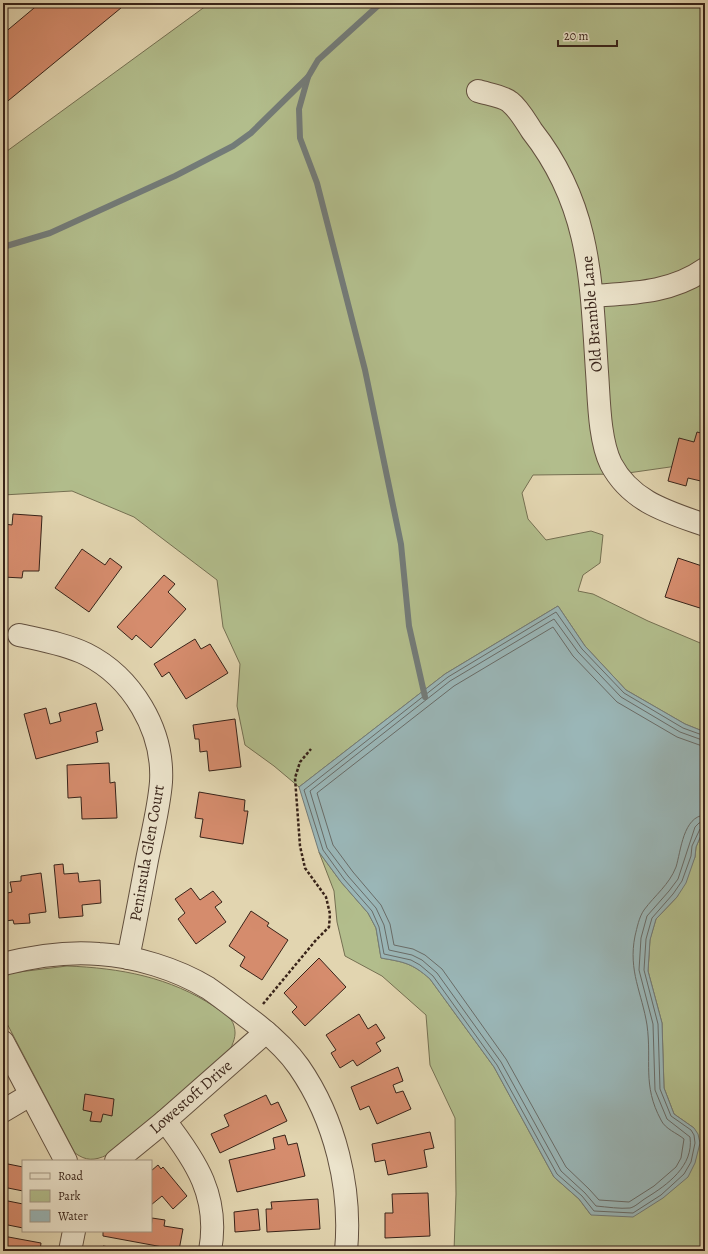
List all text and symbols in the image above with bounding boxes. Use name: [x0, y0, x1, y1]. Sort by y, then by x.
scale bar: [558, 22, 617, 48]
text: 20 m: [564, 28, 588, 44]
street label: Old Bramble Lane: [576, 255, 608, 373]
street label: Peninsula Glen Court: [124, 783, 170, 923]
street label: Lowestoft Drive: [145, 1055, 237, 1139]
legend: [22, 1160, 152, 1232]
text: Road: [58, 1168, 84, 1184]
text: Park: [58, 1188, 81, 1204]
text: Water: [57, 1208, 88, 1224]

